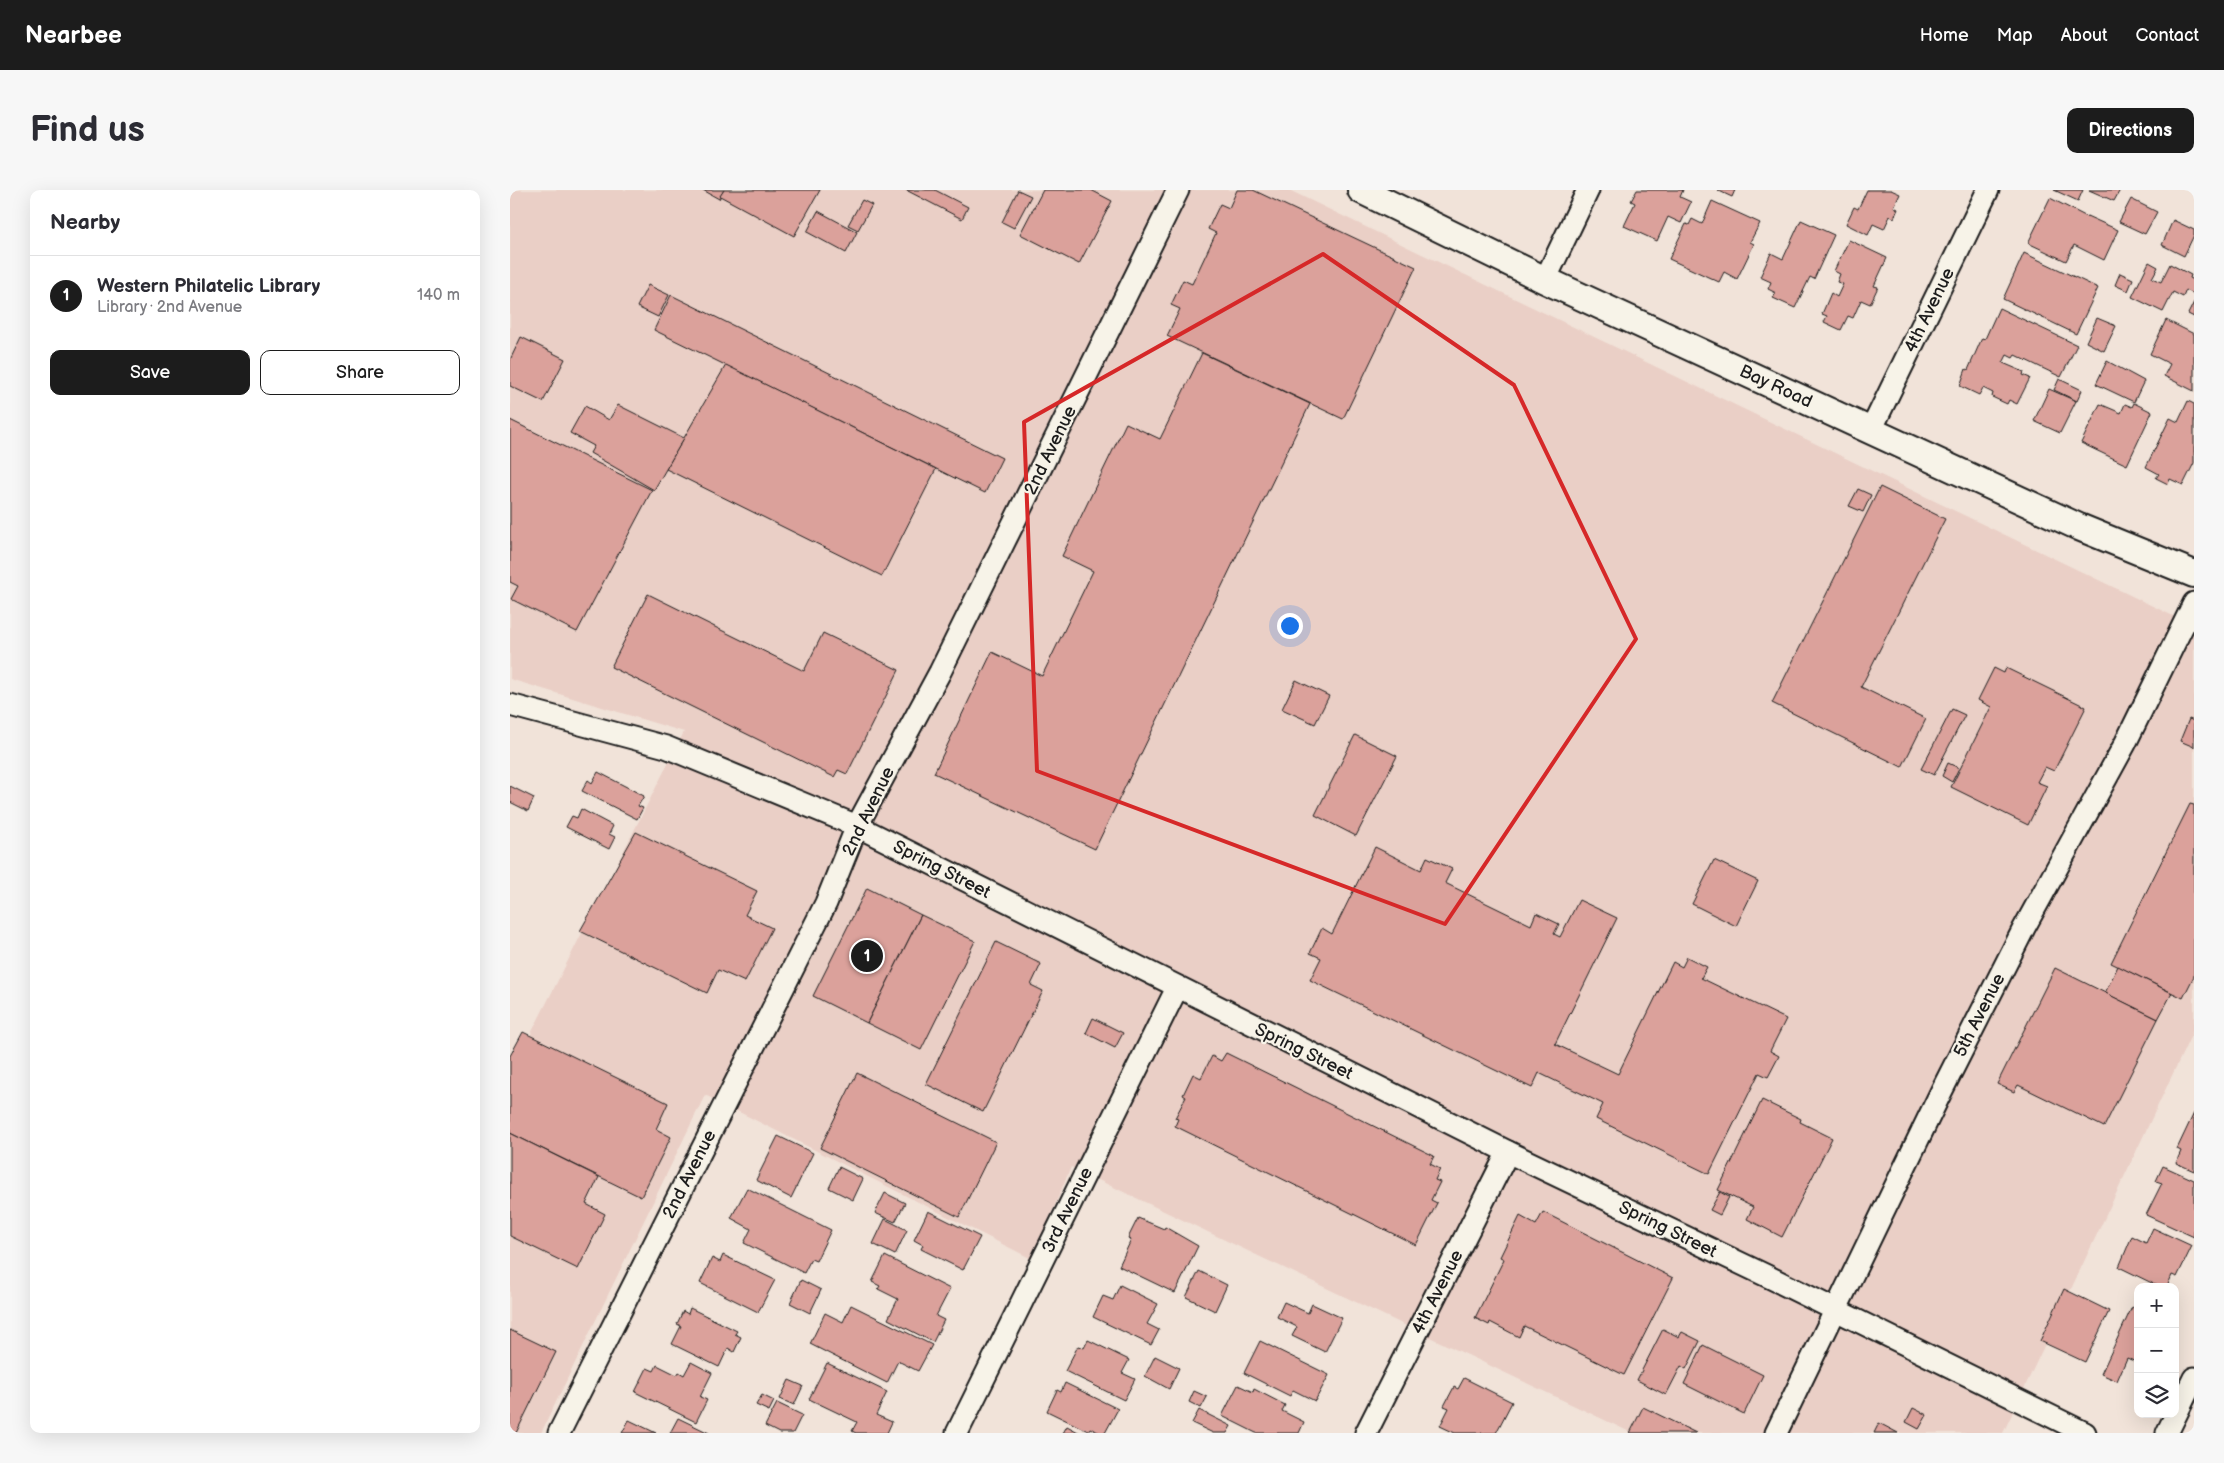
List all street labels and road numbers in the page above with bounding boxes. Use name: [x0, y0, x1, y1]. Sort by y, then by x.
street label: 4th Avenue: [1900, 264, 1959, 356]
street label: Bay Road: [1736, 360, 1816, 412]
street label: 2nd Avenue: [1020, 402, 1081, 498]
street label: 2nd Avenue: [838, 763, 899, 859]
street label: Spring Street: [890, 836, 994, 903]
street label: 5th Avenue: [1949, 970, 2010, 1061]
street label: Spring Street: [1251, 1019, 1357, 1084]
street label: 2nd Avenue: [658, 1126, 721, 1222]
street label: 3rd Avenue: [1038, 1164, 1097, 1257]
street label: Spring Street: [1615, 1197, 1721, 1262]
street label: 4th Avenue: [1407, 1246, 1468, 1338]

